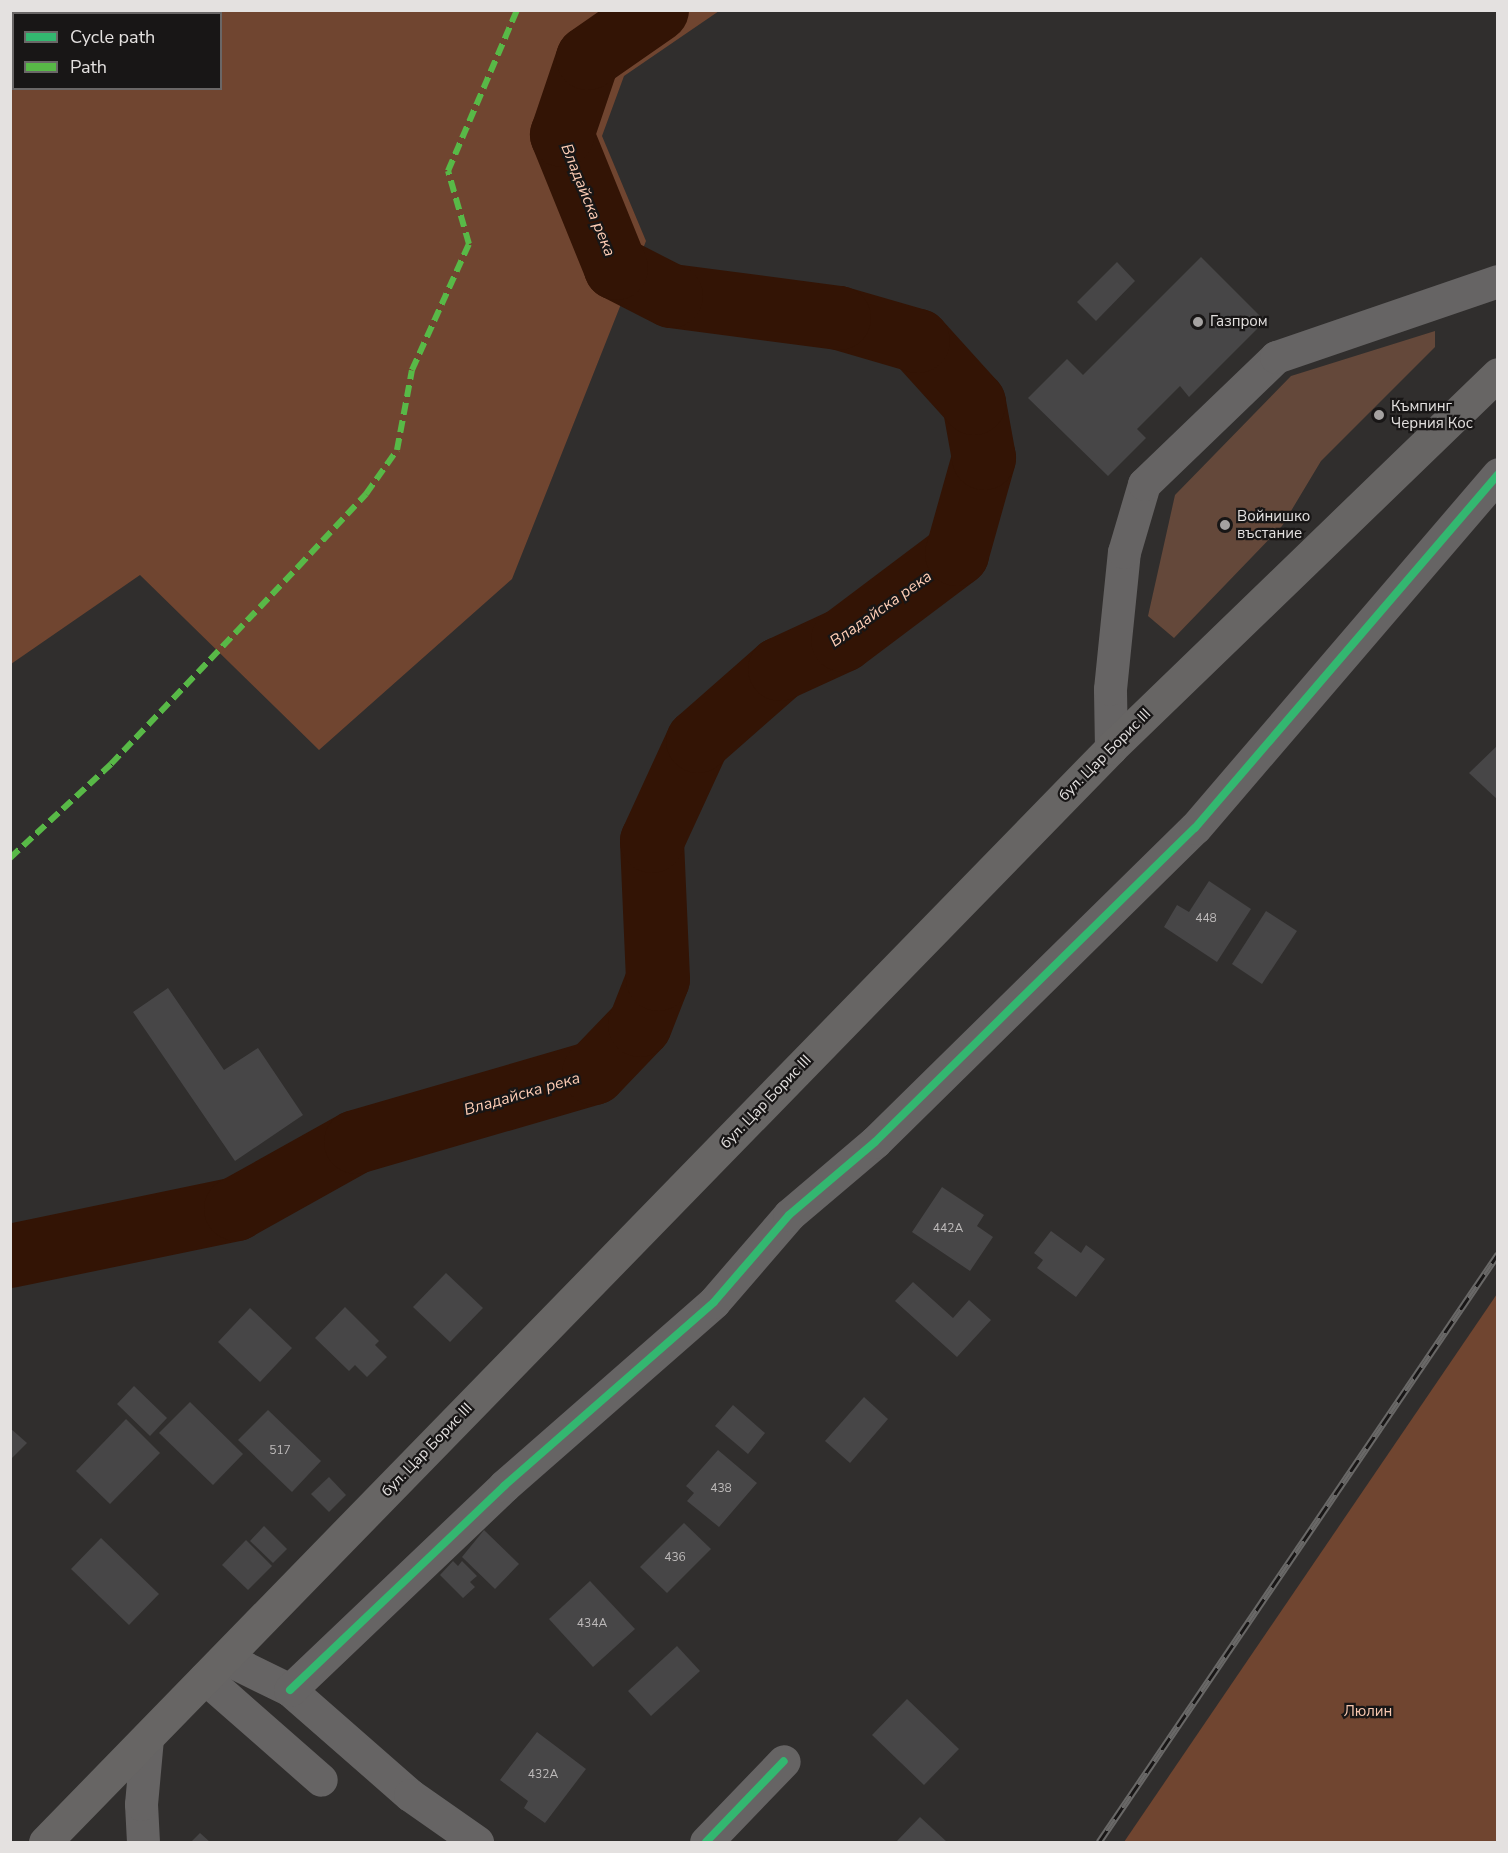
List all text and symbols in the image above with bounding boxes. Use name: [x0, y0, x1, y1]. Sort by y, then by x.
legend: [12, 12, 222, 90]
text: Cycle path: [70, 25, 155, 49]
text: Path: [70, 55, 107, 79]
water label: Владайска река: [557, 141, 619, 259]
place label: Газпром: [1210, 313, 1268, 331]
marker: Газпром: [1191, 315, 1205, 329]
place label: Къмпинг Черния Кос: [1391, 397, 1473, 432]
marker: Къмпинг Черния Кос: [1372, 408, 1386, 422]
place label: Войнишко въстание: [1237, 507, 1310, 542]
marker: Войнишко въстание: [1218, 518, 1232, 532]
water label: Владайска река: [826, 567, 936, 651]
street label: бул. Цар Борис III: [1055, 705, 1155, 805]
house number: 448: [1195, 912, 1217, 926]
street label: бул. Цар Борис III: [717, 1052, 815, 1152]
water label: Владайска река: [462, 1068, 582, 1120]
house number: 442А: [933, 1222, 963, 1236]
street label: бул. Цар Борис III: [378, 1400, 476, 1500]
house number: 517: [269, 1444, 291, 1458]
house number: 438: [710, 1482, 732, 1496]
house number: 436: [664, 1551, 686, 1565]
house number: 434А: [577, 1617, 607, 1631]
park label: Люлин: [1344, 1703, 1392, 1721]
house number: 432А: [528, 1768, 558, 1782]

